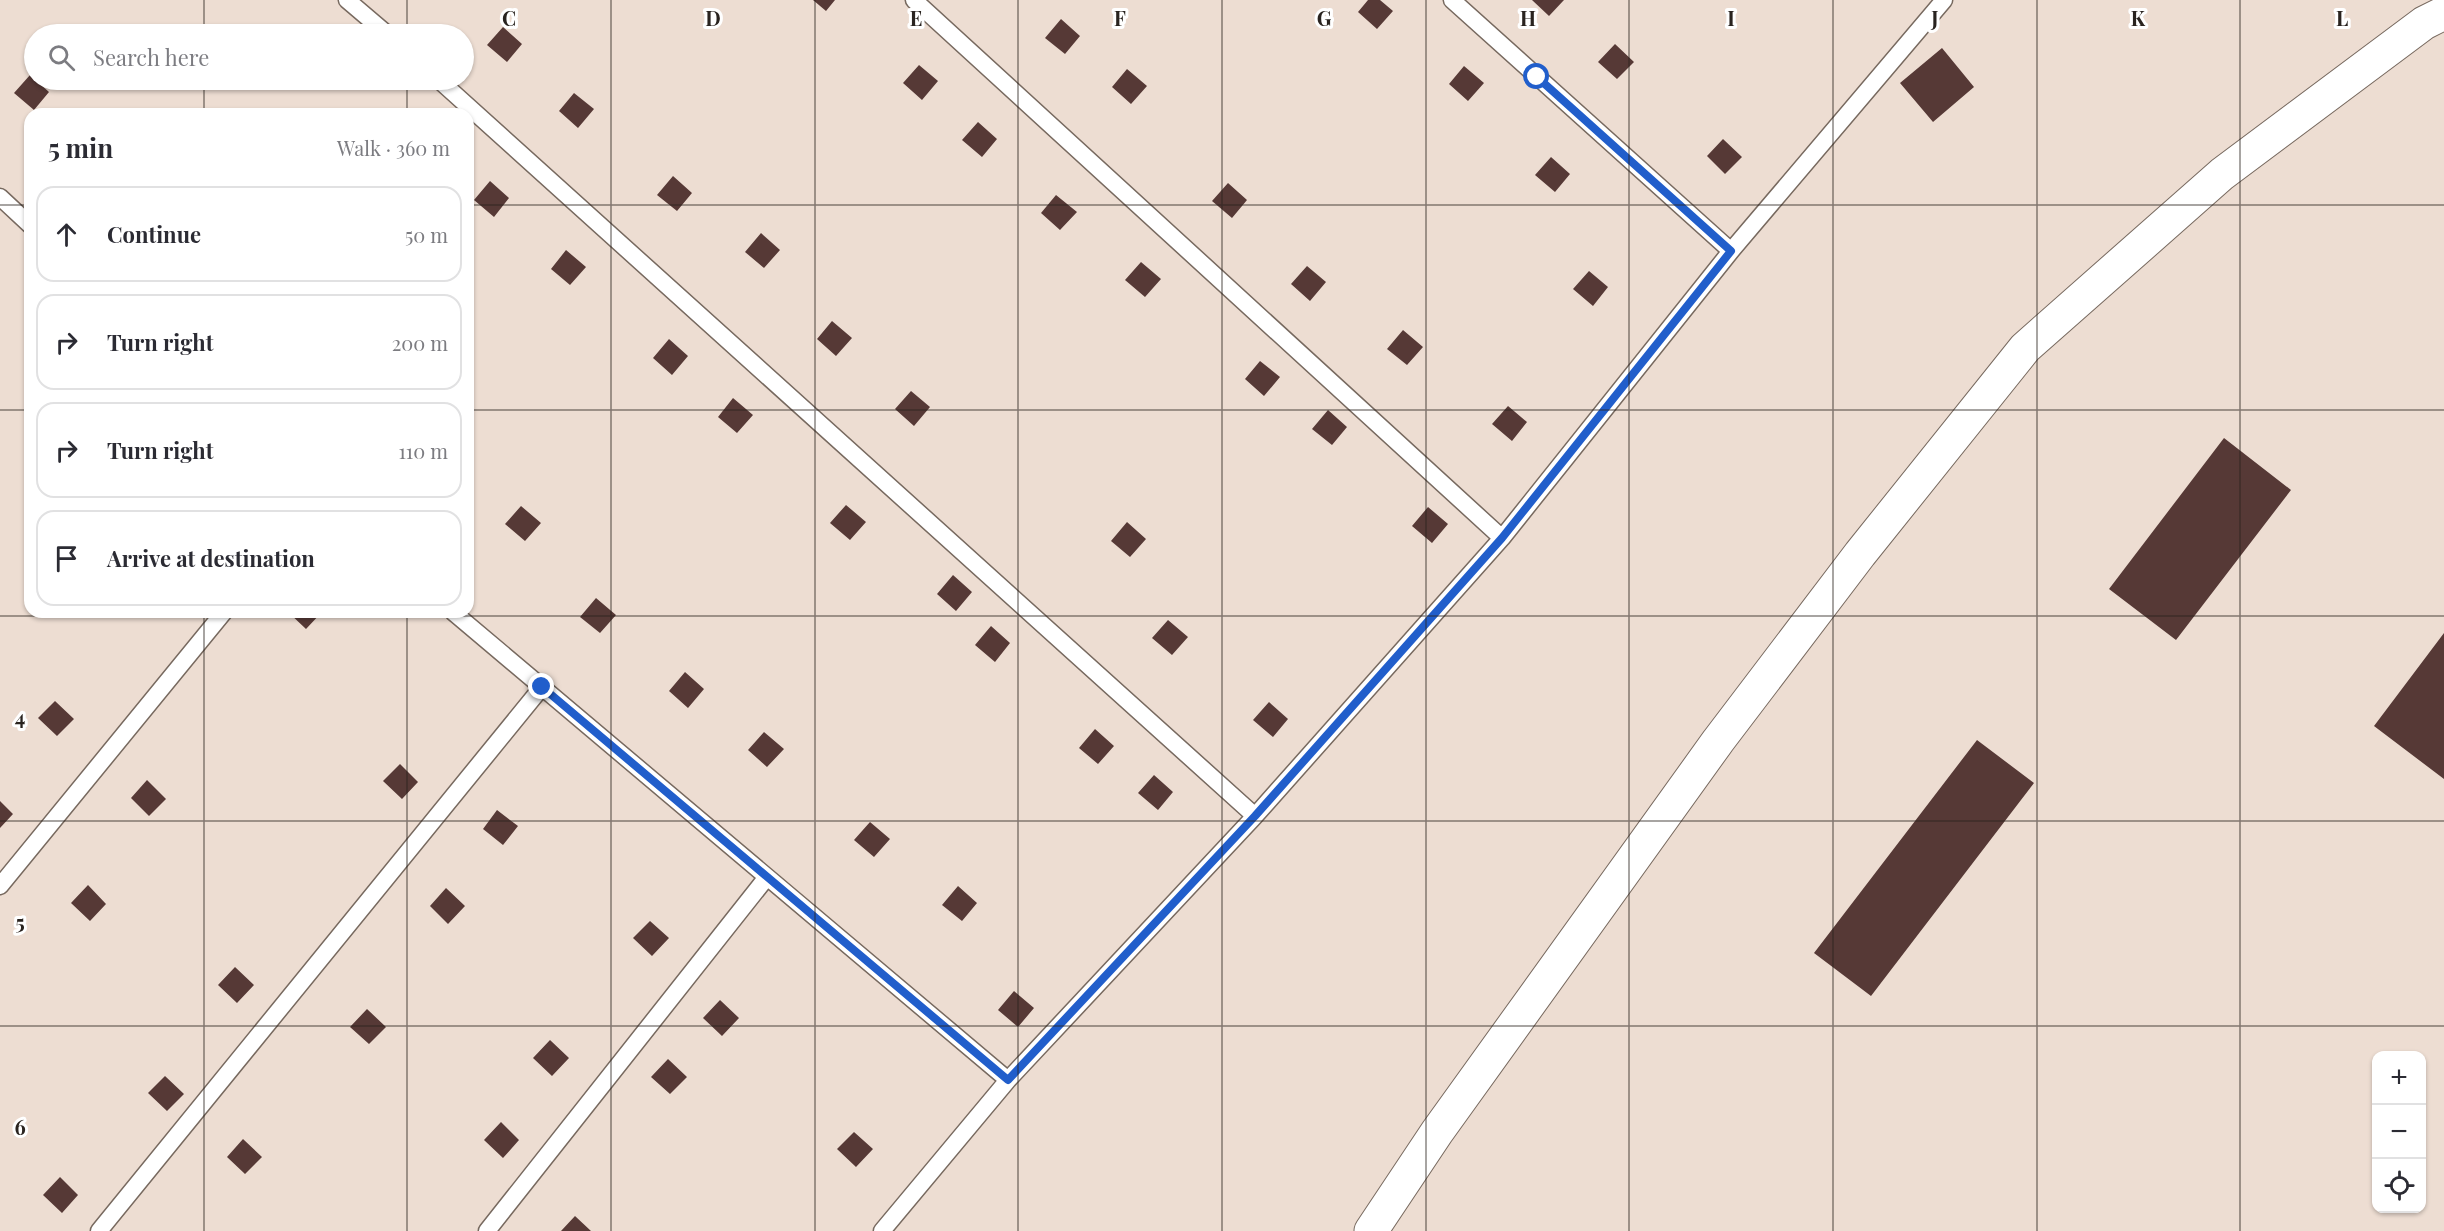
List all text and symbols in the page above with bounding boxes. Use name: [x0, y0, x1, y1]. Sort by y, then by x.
text: C: [502, 4, 516, 31]
text: D: [705, 4, 721, 31]
text: E: [910, 4, 922, 31]
text: F: [1114, 4, 1126, 31]
text: G: [1317, 4, 1332, 31]
text: H: [1520, 4, 1536, 31]
text: I: [1727, 4, 1735, 31]
text: J: [1930, 4, 1939, 31]
text: K: [2131, 4, 2146, 31]
text: L: [2336, 4, 2348, 31]
search box: [24, 24, 474, 90]
icon: search: [45, 41, 78, 74]
text: Search here: [93, 42, 209, 72]
route start: [1523, 63, 1549, 89]
text: 5 min: [48, 130, 113, 165]
text: Walk · 360 m: [337, 134, 450, 161]
icon: ahead: [50, 218, 83, 251]
text: Continue: [107, 219, 201, 249]
text: 50 m: [405, 221, 448, 248]
icon: right: [50, 326, 83, 359]
text: Turn right: [107, 327, 213, 357]
text: 200 m: [392, 329, 448, 356]
icon: right: [50, 434, 83, 467]
text: Turn right: [107, 435, 213, 465]
text: 110 m: [398, 437, 448, 464]
icon: arrive: [50, 542, 83, 575]
text: Arrive at destination: [107, 543, 315, 573]
route end: [528, 673, 554, 699]
text: 4: [15, 703, 25, 730]
text: 5: [15, 908, 25, 935]
map controls: [2372, 1051, 2426, 1213]
button: +: [2372, 1051, 2426, 1105]
button: −: [2372, 1105, 2426, 1159]
text: 6: [14, 1113, 26, 1140]
button: locate: [2372, 1159, 2426, 1213]

